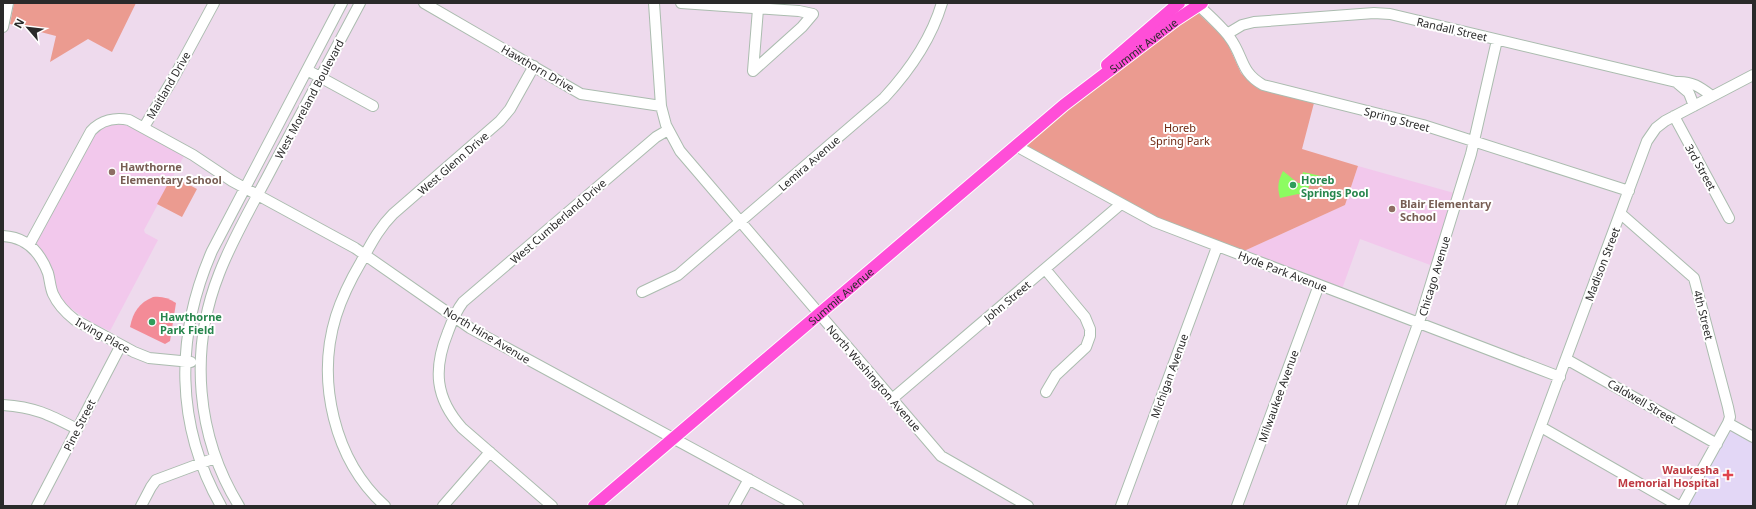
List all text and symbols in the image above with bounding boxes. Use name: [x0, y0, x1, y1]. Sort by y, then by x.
north arrow: [8, 8, 48, 48]
street label: Summit Avenue: [1106, 14, 1180, 76]
street label: Randall Street: [1415, 14, 1489, 44]
text: N: [10, 16, 27, 31]
street label: West Moreland Boulevard: [271, 37, 347, 161]
street label: Hawthorn Drive: [499, 41, 577, 95]
street label: Maitland Drive: [143, 49, 193, 121]
street label: Spring Street: [1363, 103, 1431, 135]
park label: Horeb Spring Park: [1150, 120, 1210, 148]
street label: West Glenn Drive: [414, 128, 492, 198]
street label: Lemira Avenue: [775, 132, 843, 194]
street label: 3rd Street: [1682, 141, 1720, 193]
place label: Hawthorne Elementary School: [120, 159, 222, 187]
marker: Hawthorne Elementary School: [107, 167, 117, 177]
place label: Horeb Springs Pool: [1301, 172, 1369, 200]
street label: West Cumberland Drive: [507, 175, 609, 267]
marker: Horeb Springs Pool: [1288, 180, 1298, 190]
place label: Blair Elementary School: [1400, 196, 1492, 224]
marker: Blair Elementary School: [1387, 204, 1397, 214]
street label: Madison Street: [1581, 225, 1623, 303]
street label: Chicago Avenue: [1415, 234, 1453, 318]
street label: Hyde Park Avenue: [1236, 247, 1330, 295]
street label: Summit Avenue: [804, 263, 876, 328]
street label: John Street: [980, 277, 1034, 326]
street label: 4th Street: [1691, 289, 1717, 341]
street label: North Hine Avenue: [441, 303, 533, 367]
place label: Hawthorne Park Field: [160, 309, 222, 337]
street label: Irving Place: [73, 314, 133, 356]
marker: Hawthorne Park Field: [147, 317, 157, 327]
street label: North Washington Avenue: [823, 321, 925, 435]
street label: Michigan Avenue: [1147, 332, 1191, 420]
street label: Milwaukee Avenue: [1254, 348, 1302, 444]
street label: Caldwell Street: [1605, 375, 1679, 427]
street label: Pine Street: [60, 397, 98, 453]
place label: Waukesha Memorial Hospital: [1618, 462, 1719, 490]
marker: Waukesha Memorial Hospital: [1722, 469, 1734, 481]

